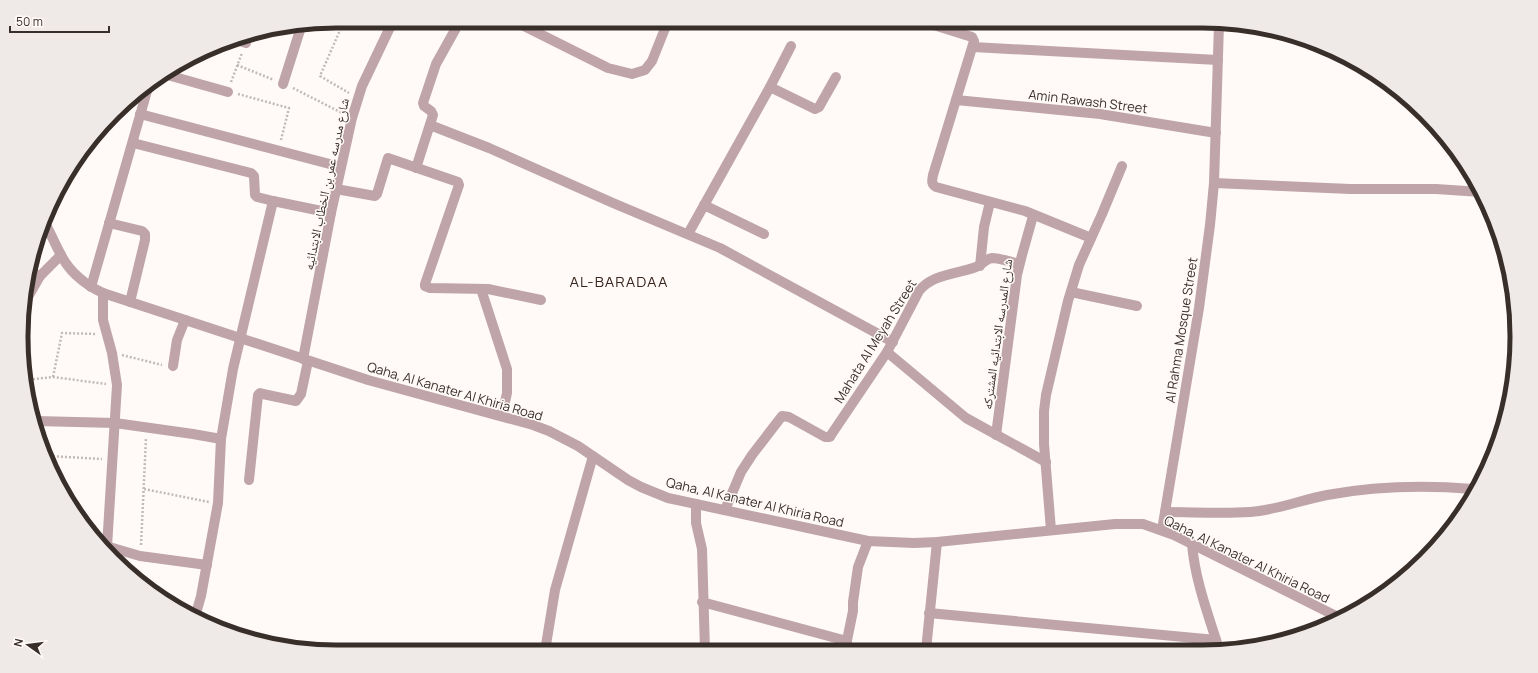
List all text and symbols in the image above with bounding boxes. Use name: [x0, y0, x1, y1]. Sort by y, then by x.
scale bar: [10, 8, 109, 34]
text: 50 m: [16, 13, 43, 30]
street label: Amin Rawash Street: [1027, 85, 1149, 117]
street label: شارع مدرسه عمر بن الخطاب الابتدائيه: [299, 96, 354, 272]
street label: Al Rahma Mosque Street: [1161, 256, 1201, 404]
street label: شارع المدرسه الابتدائيه المشتركه: [978, 258, 1017, 411]
district label: AL-BARADAA: [569, 271, 669, 292]
street label: Mahata Al Meyah Street: [830, 276, 920, 406]
street label: Qaha, Al Kanater Al Khiria Road: [365, 357, 545, 425]
street label: Qaha, Al Kanater Al Khiria Road: [664, 473, 846, 531]
street label: Qaha, Al Kanater Al Khiria Road: [1161, 511, 1333, 607]
north arrow: [8, 625, 48, 665]
text: N: [10, 637, 26, 648]

